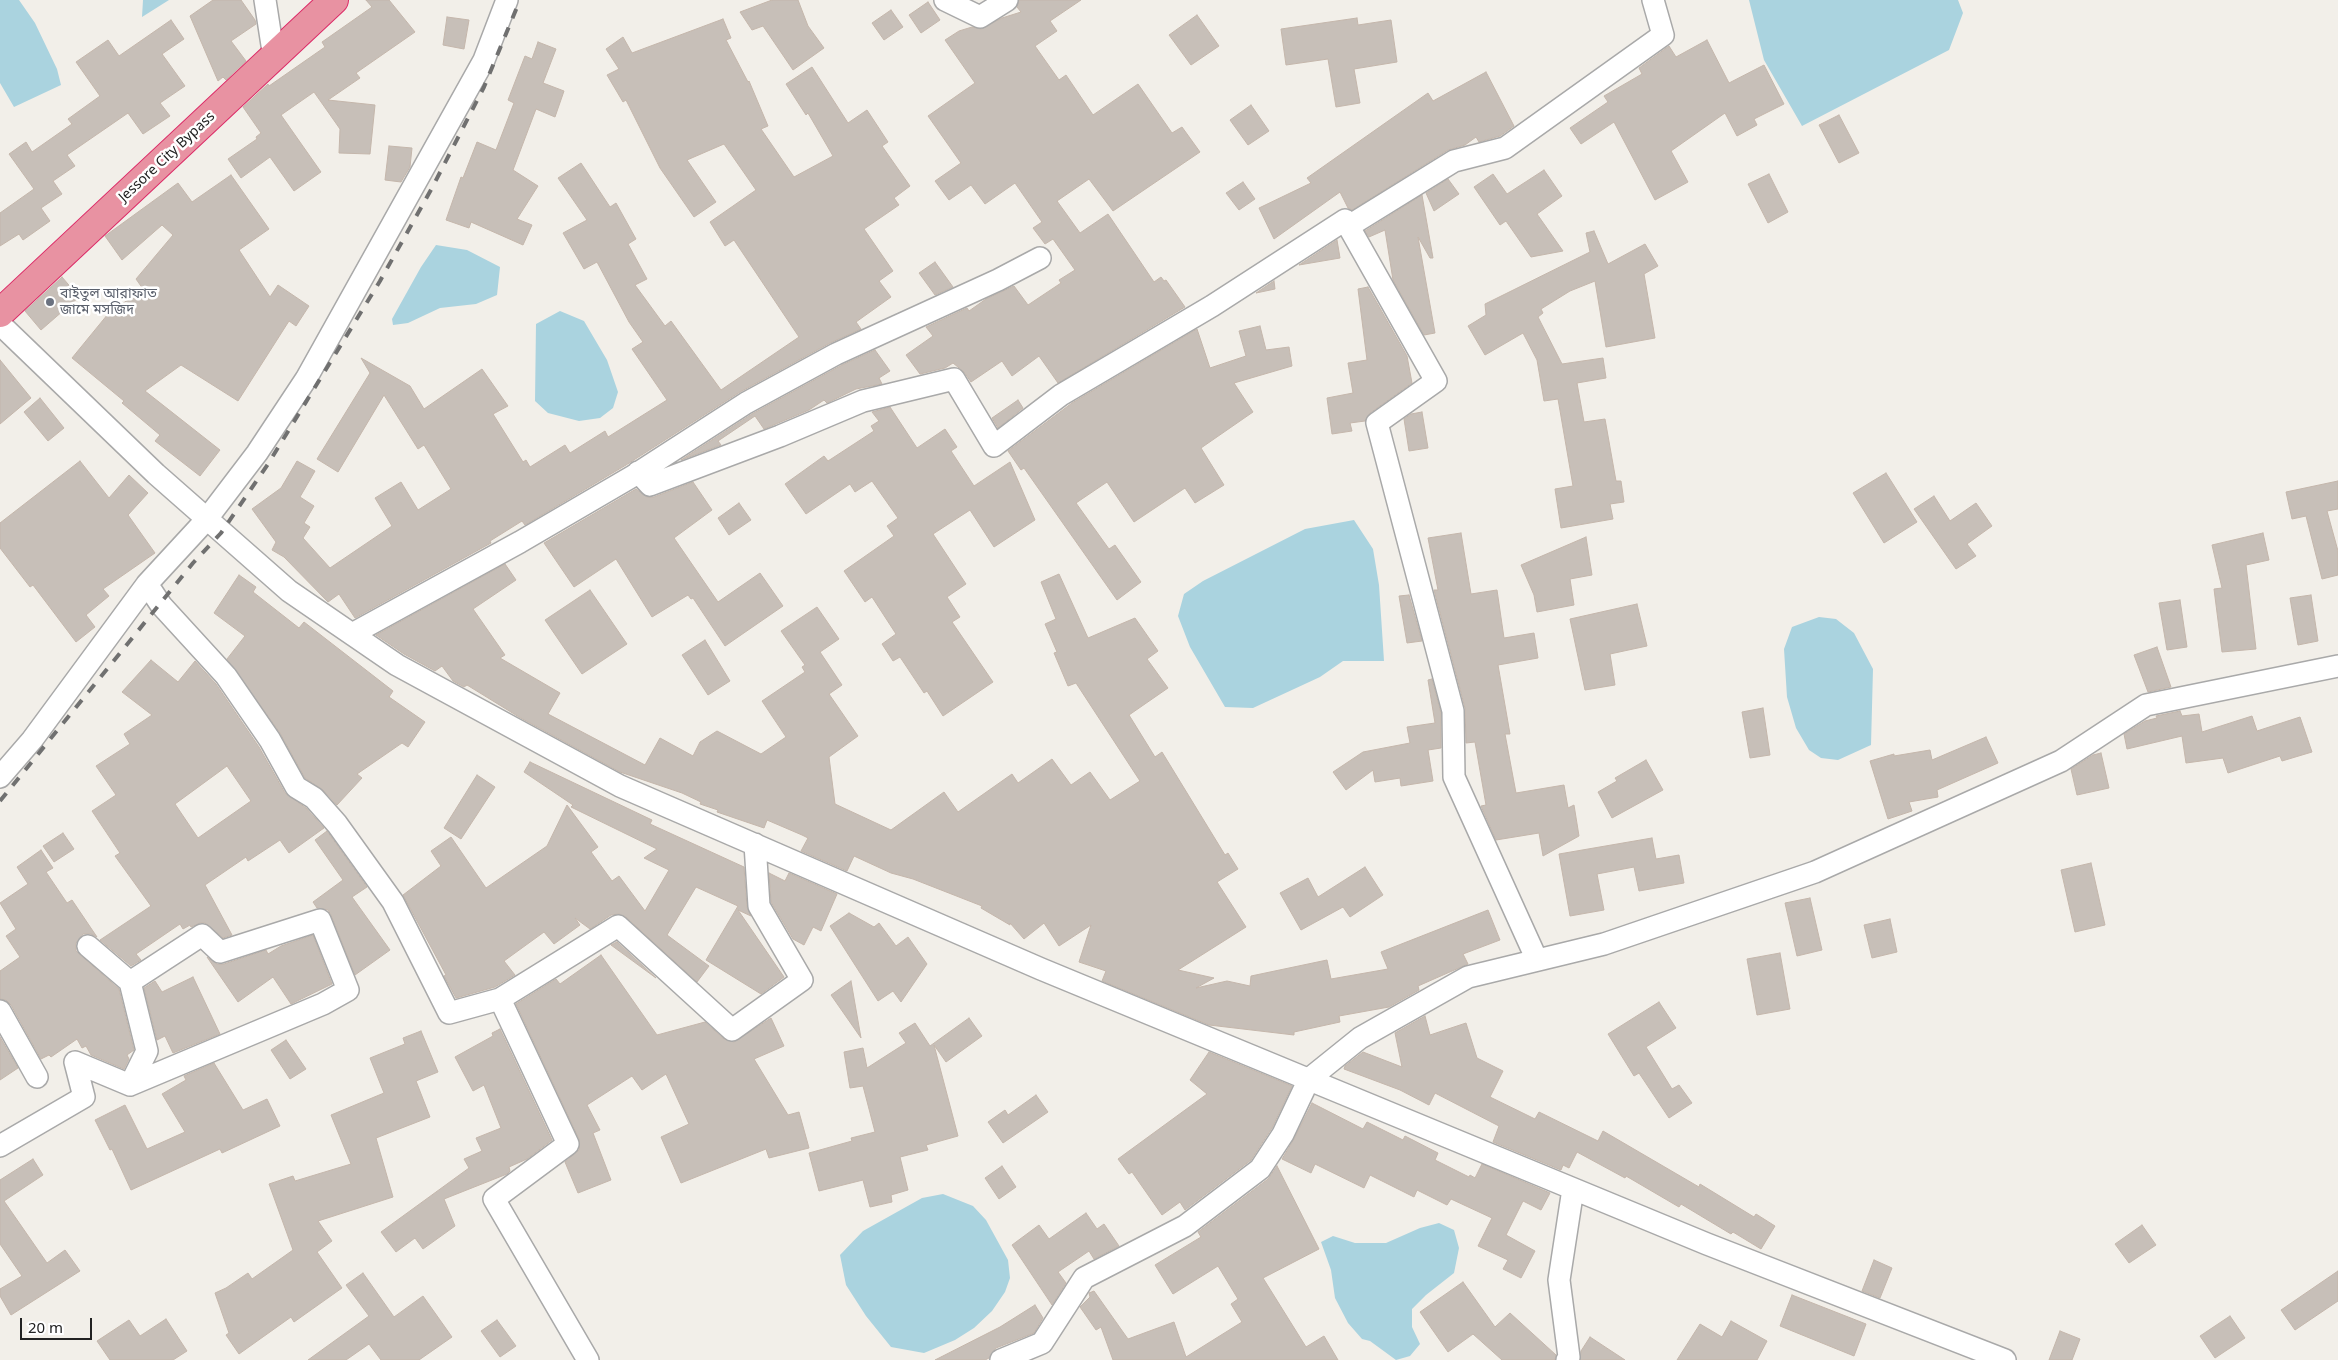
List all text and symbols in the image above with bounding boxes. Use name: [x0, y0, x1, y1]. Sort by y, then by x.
street label: Jessore City Bypass: [116, 108, 218, 206]
place label: বাইতুল আরাফাত জামে মসজিদ: [60, 286, 157, 318]
marker: বাইতুল আরাফাত জামে মসজিদ: [44, 296, 56, 308]
scale bar: [22, 1308, 95, 1340]
text: 20 m: [28, 1317, 63, 1337]

